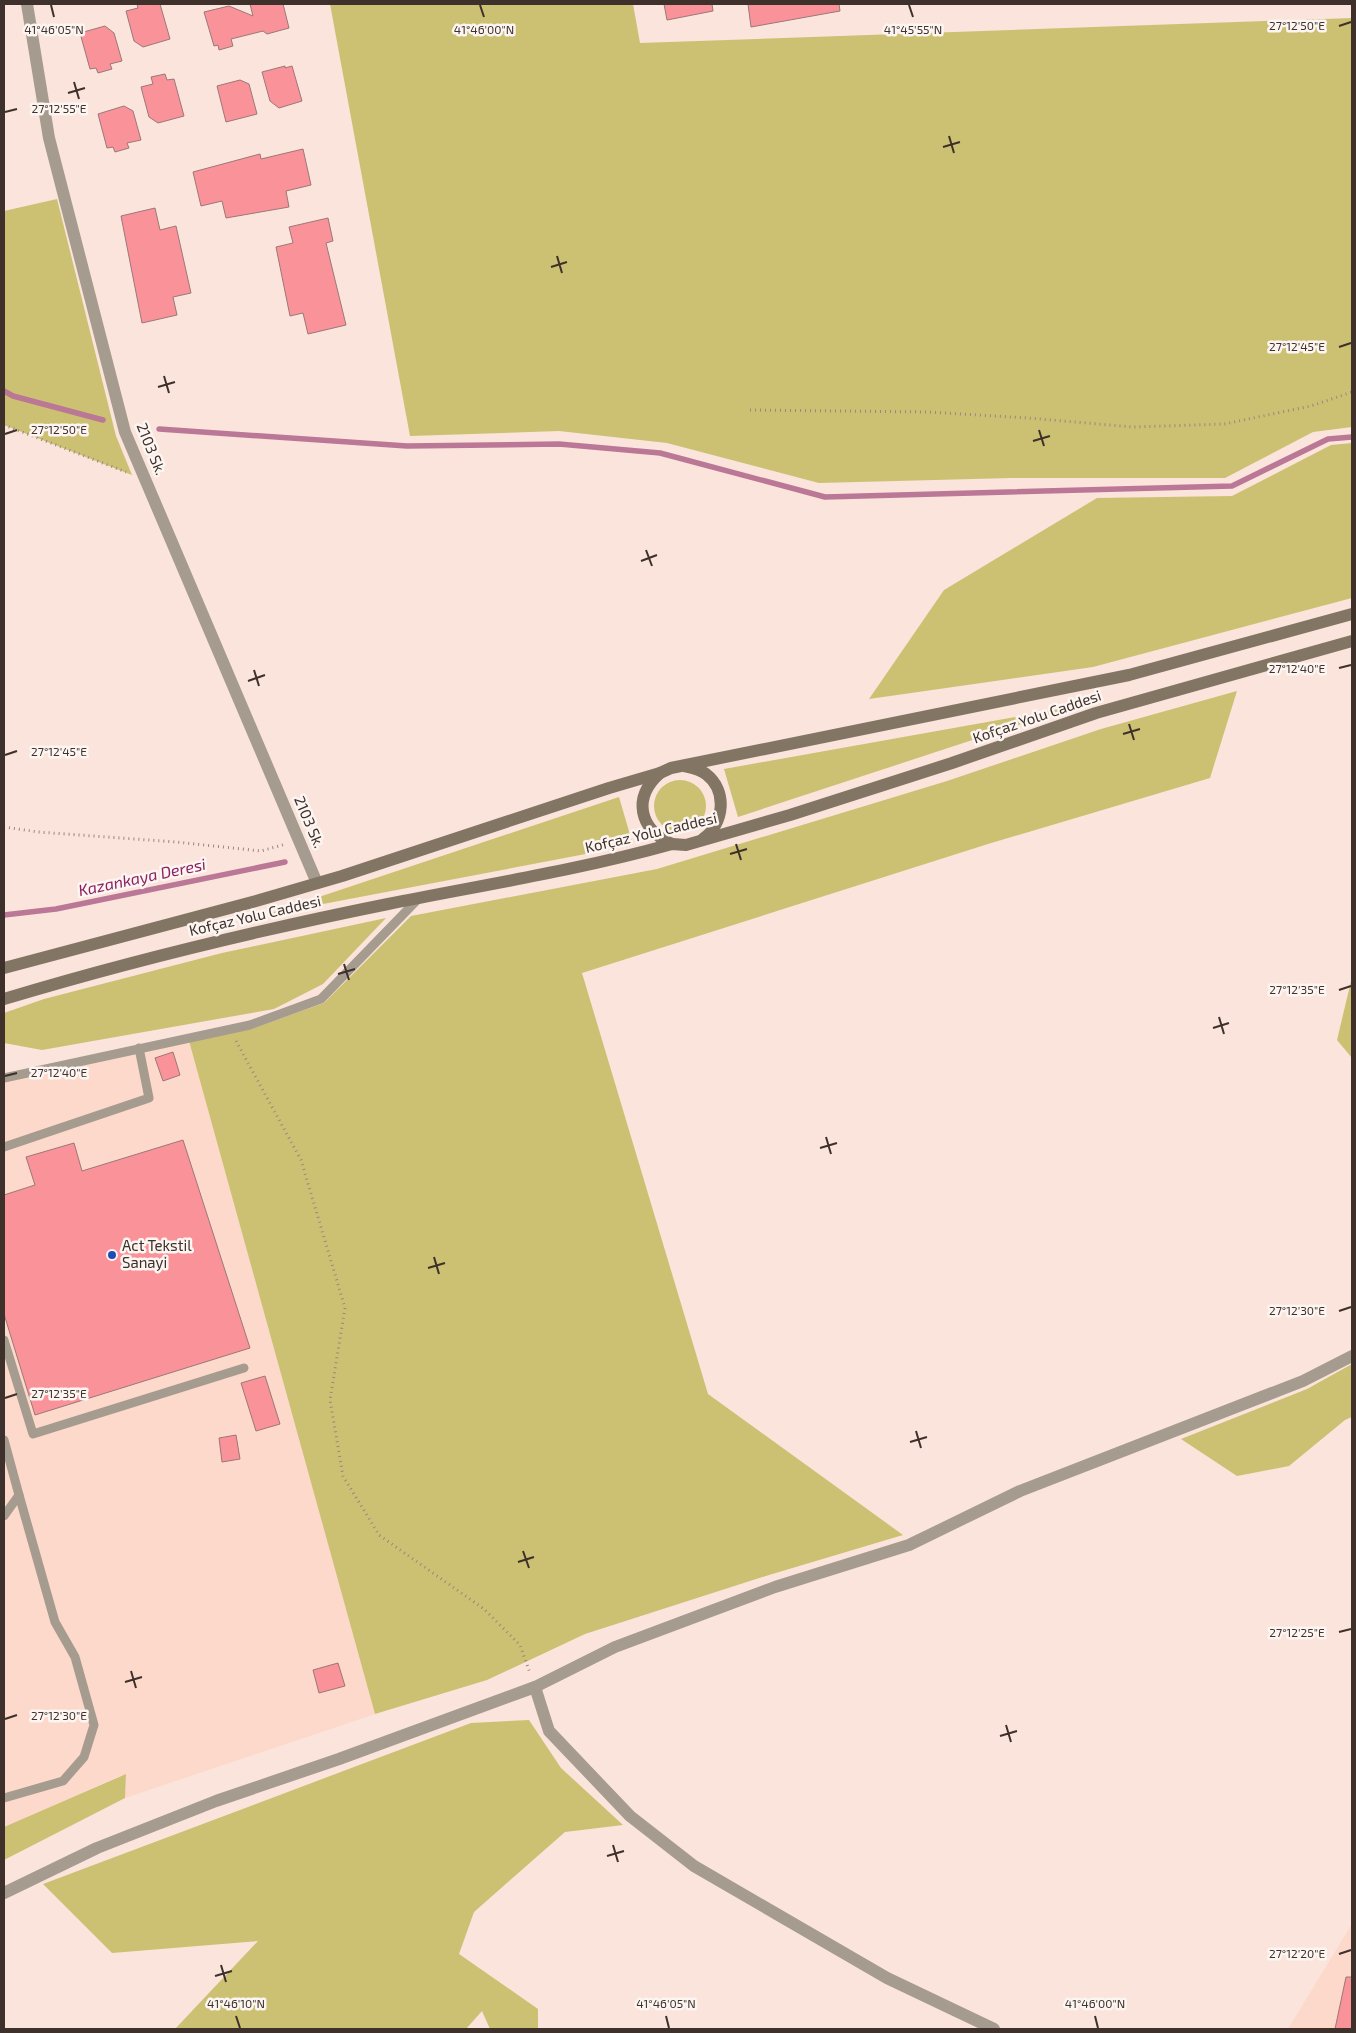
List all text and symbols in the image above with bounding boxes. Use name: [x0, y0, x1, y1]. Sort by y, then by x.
text: 27°12'50"E: [1269, 18, 1325, 32]
text: 41°46'05"N: [24, 22, 84, 36]
text: 41°46'00"N: [454, 22, 514, 36]
text: 41°45'55"N: [884, 22, 942, 36]
text: 27°12'55"E: [31, 101, 87, 115]
text: 27°12'45"E: [1269, 339, 1325, 353]
street label: 2103 Sk.: [133, 420, 171, 477]
text: 27°12'50"E: [31, 422, 87, 436]
text: 27°12'40"E: [1269, 661, 1326, 675]
street label: Kofçaz Yolu Caddesi: [970, 686, 1104, 747]
text: 27°12'45"E: [31, 744, 87, 758]
street label: 2103 Sk.: [291, 793, 329, 850]
street label: Kofçaz Yolu Caddesi: [583, 808, 719, 857]
water label: Kazankaya Deresi: [76, 854, 208, 900]
street label: Kofçaz Yolu Caddesi: [187, 891, 323, 940]
text: 27°12'35"E: [1269, 982, 1325, 996]
text: 27°12'40"E: [31, 1065, 88, 1079]
place label: Act Tekstil Sanayi: [122, 1236, 192, 1271]
marker: Act Tekstil Sanayi: [106, 1249, 118, 1261]
text: 27°12'30"E: [1269, 1303, 1325, 1317]
text: 27°12'35"E: [31, 1386, 87, 1400]
text: 27°12'25"E: [1269, 1625, 1325, 1639]
text: 27°12'30"E: [31, 1708, 87, 1722]
text: 27°12'20"E: [1269, 1946, 1325, 1960]
text: 41°46'10"N: [207, 1996, 265, 2010]
text: 41°46'05"N: [636, 1996, 696, 2010]
text: 41°46'00"N: [1065, 1996, 1125, 2010]

